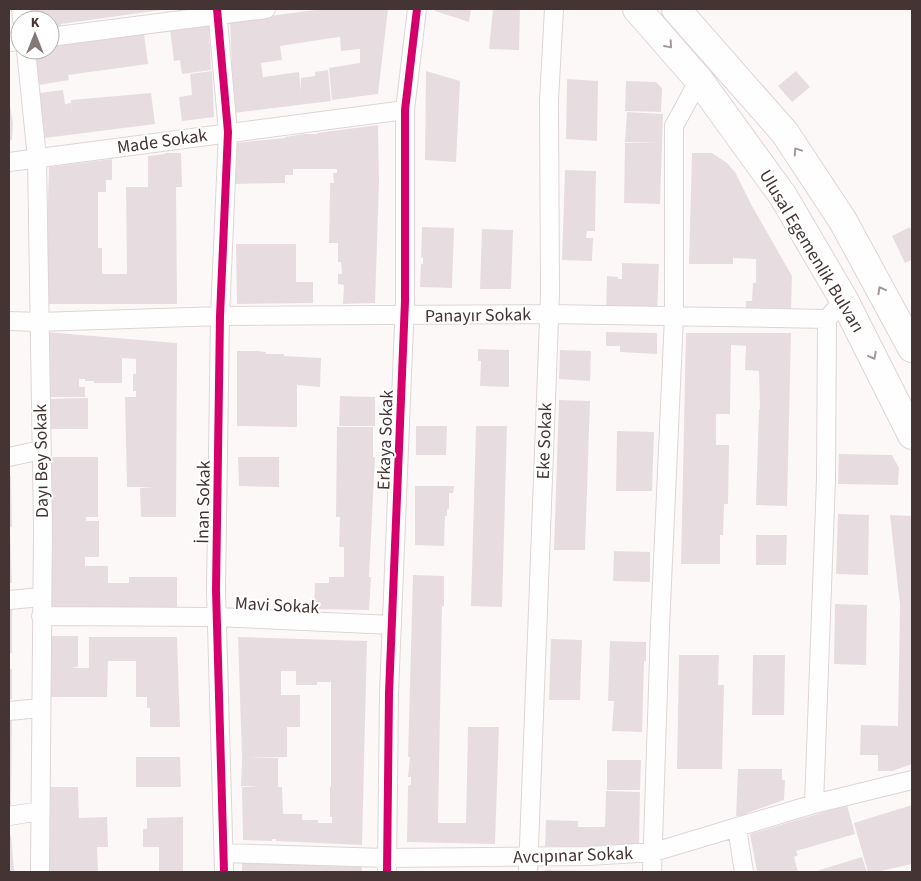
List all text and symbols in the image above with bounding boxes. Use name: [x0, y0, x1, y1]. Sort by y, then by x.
north arrow: [10, 10, 60, 60]
text: K: [31, 13, 40, 33]
one-way arrow: [663, 40, 672, 49]
street label: Made Sokak: [115, 123, 209, 160]
one-way arrow: [793, 147, 803, 156]
street label: Ulusal Egemenlik Bulvarı: [753, 165, 870, 337]
one-way arrow: [877, 286, 887, 295]
street label: Panayır Sokak: [425, 302, 531, 329]
one-way arrow: [867, 351, 877, 360]
street label: Erkaya Sokak: [371, 389, 400, 491]
street label: Eke Sokak: [531, 402, 558, 480]
street label: Dayı Bey Sokak: [28, 404, 55, 518]
street label: İnan Sokak: [190, 460, 217, 544]
street label: Mavi Sokak: [234, 591, 320, 620]
street label: Avcıpınar Sokak: [513, 841, 633, 870]

